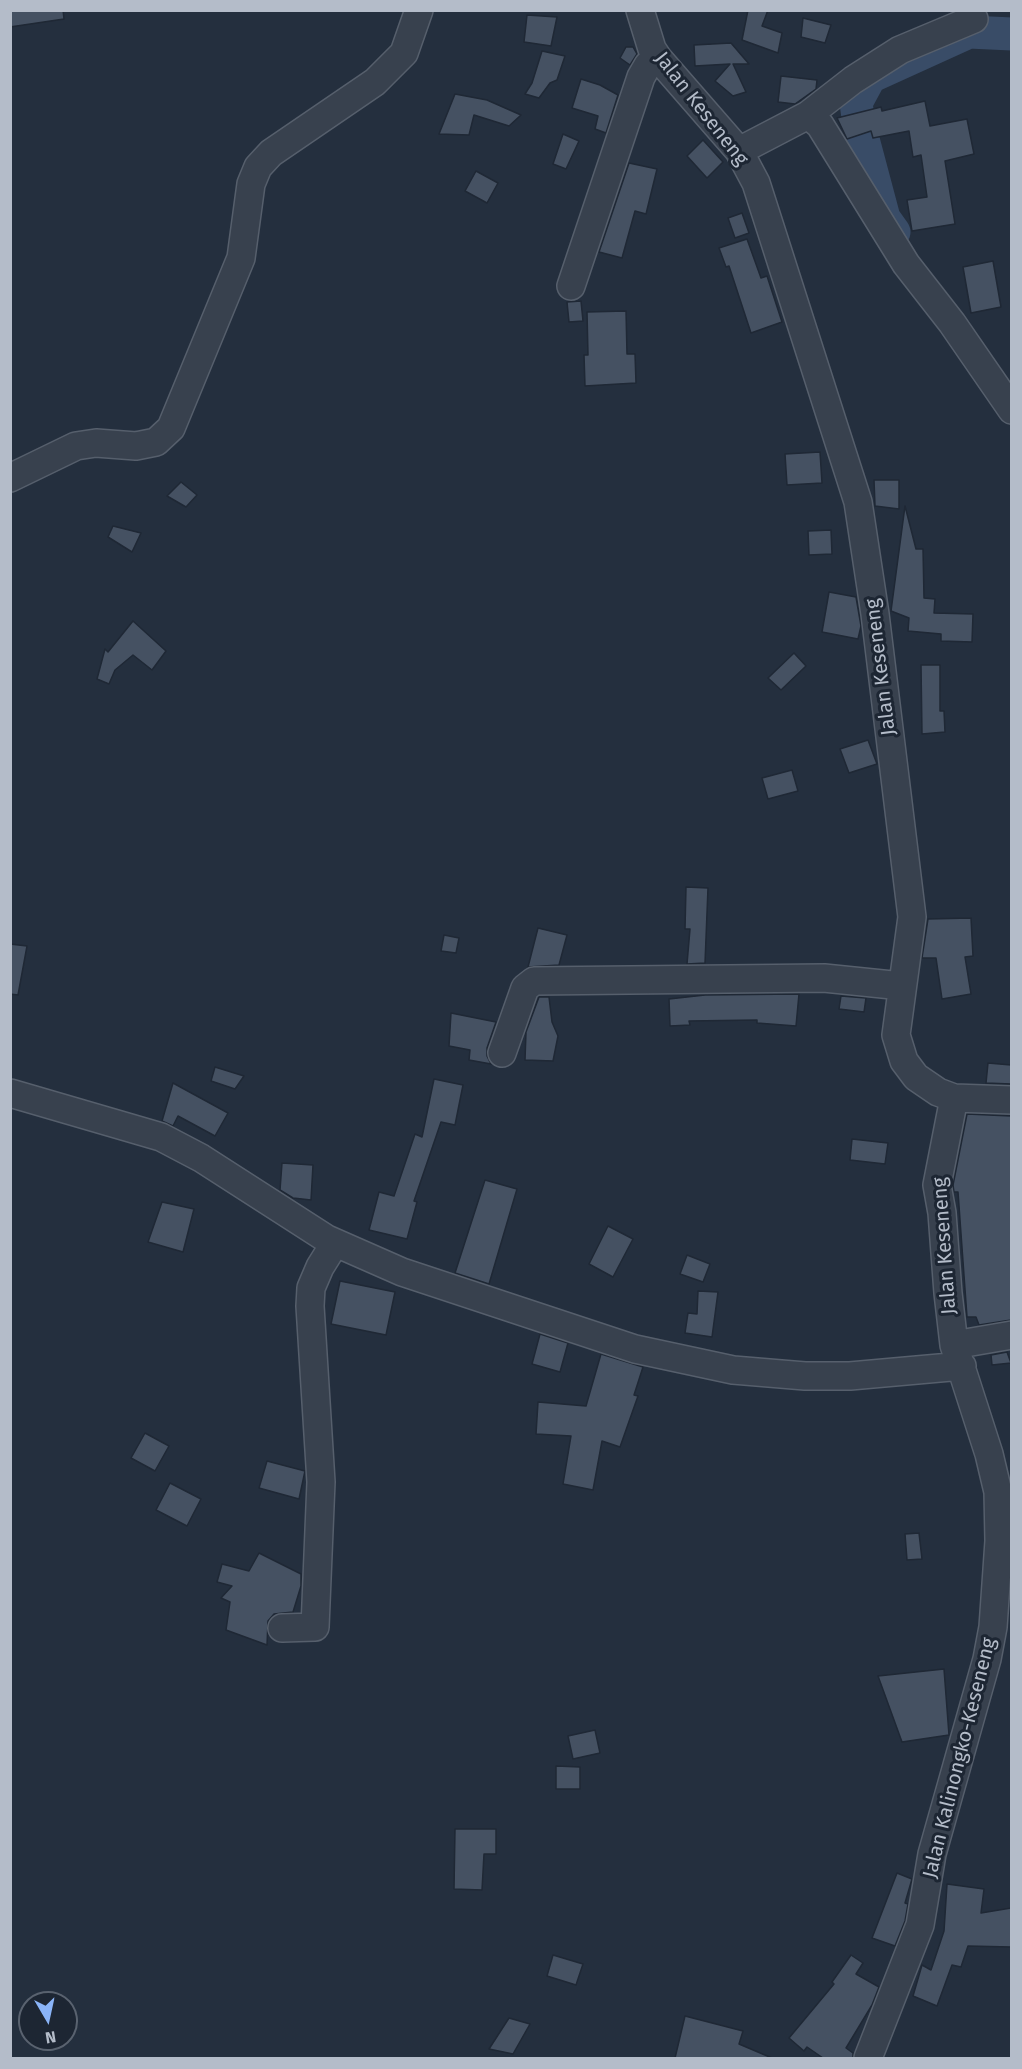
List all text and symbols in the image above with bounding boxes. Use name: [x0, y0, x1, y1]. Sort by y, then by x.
street label: Jalan Keseneng: [649, 47, 753, 171]
street label: Jalan Keseneng: [861, 597, 901, 737]
street label: Jalan Keseneng: [928, 1176, 962, 1316]
street label: Jalan Kalinongko-Keseneng: [918, 1635, 1002, 1881]
north arrow: [18, 1991, 78, 2051]
text: N: [44, 2027, 57, 2048]

